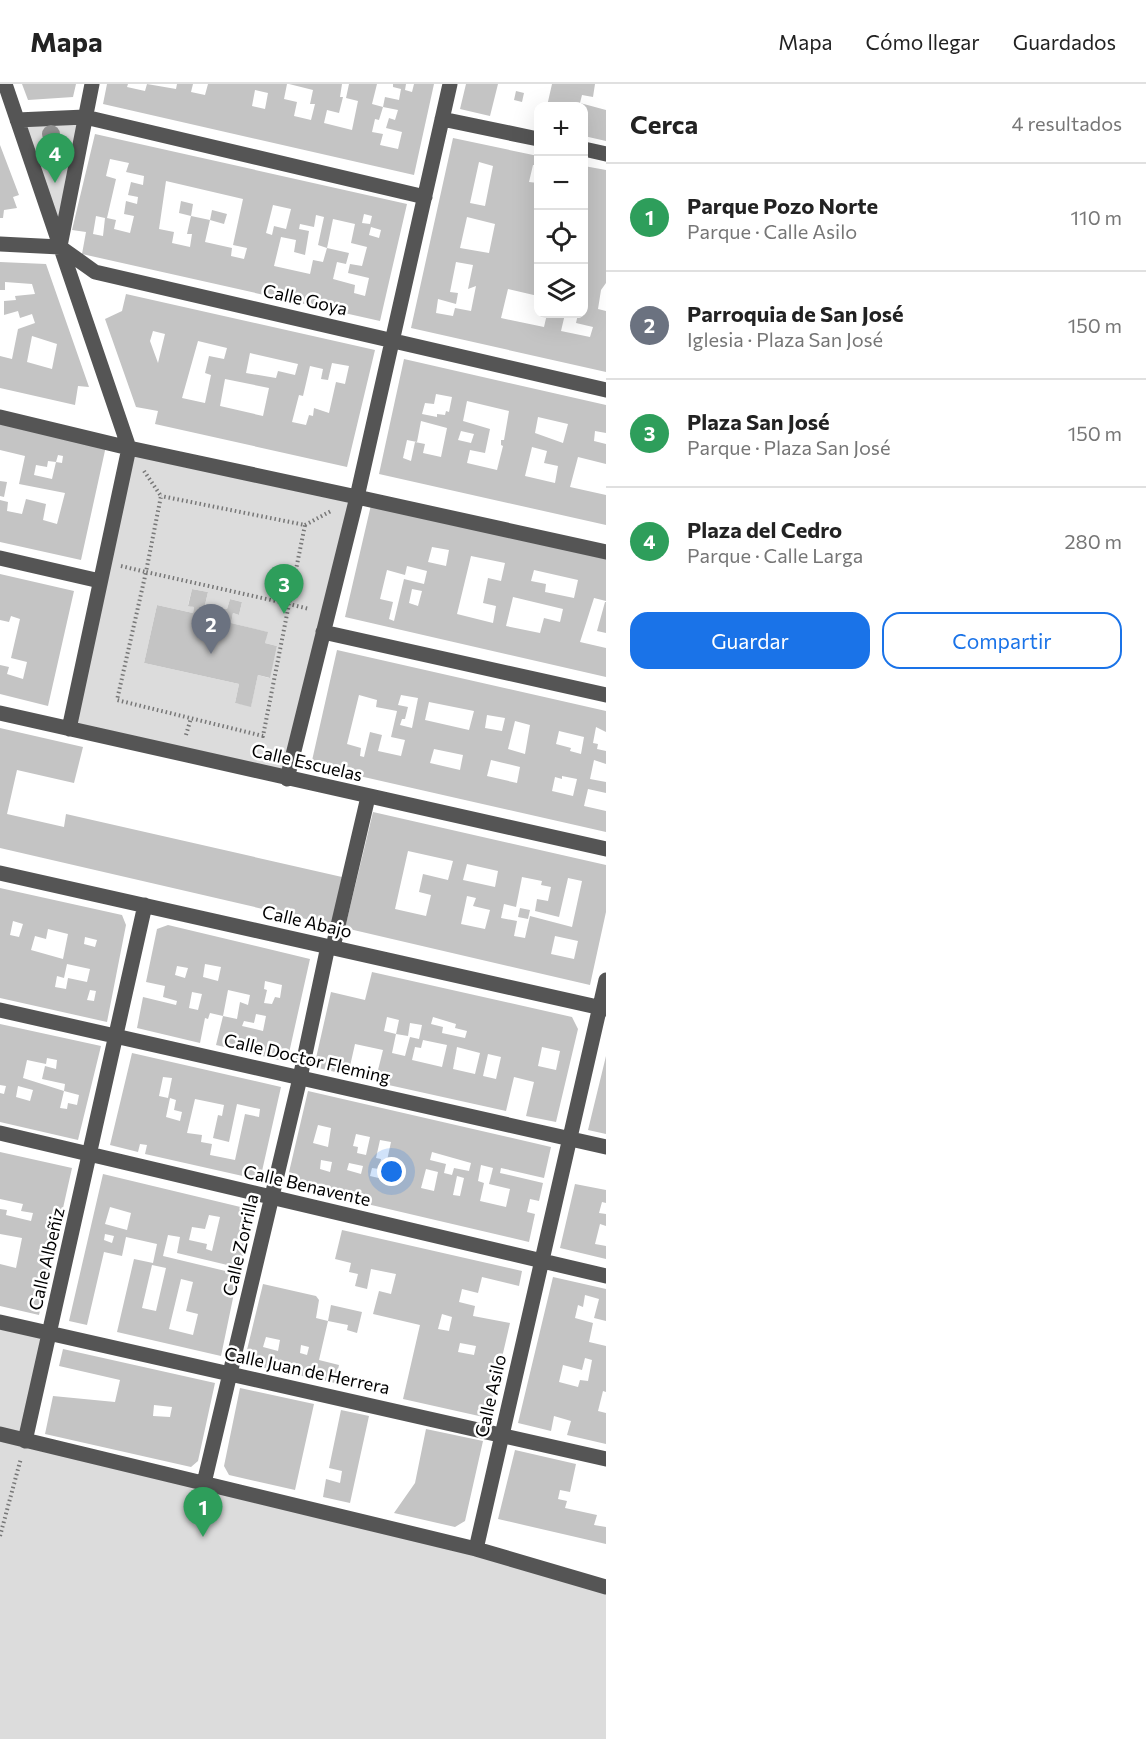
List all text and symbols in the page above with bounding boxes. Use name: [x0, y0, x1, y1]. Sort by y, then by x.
text: Mapa: [30, 24, 103, 58]
text: Mapa: [778, 29, 833, 54]
text: Cómo llegar: [866, 29, 980, 54]
text: Guardados: [1013, 29, 1116, 54]
map controls: [534, 102, 588, 318]
button: +: [534, 102, 588, 156]
text: Cerca: [630, 108, 698, 139]
text: 4 resultados: [1012, 111, 1122, 135]
pin: 4: [36, 134, 74, 183]
button: −: [534, 156, 588, 210]
text: Parque Pozo Norte: [687, 192, 878, 219]
text: 1: [645, 205, 654, 229]
text: 110 m: [1071, 205, 1122, 229]
button: locate: [534, 210, 588, 264]
text: Parque · Calle Asilo: [687, 219, 857, 243]
button: layers: [534, 264, 588, 318]
street label: Calle Goya: [261, 279, 350, 319]
text: Parroquia de San José: [687, 300, 903, 327]
text: 2: [644, 313, 655, 337]
text: 150 m: [1068, 313, 1122, 337]
text: Iglesia · Plaza San José: [687, 327, 883, 351]
text: Plaza San José: [687, 408, 830, 435]
text: 3: [644, 421, 655, 445]
text: 150 m: [1068, 421, 1122, 445]
text: Parque · Plaza San José: [687, 435, 890, 459]
text: Plaza del Cedro: [687, 516, 842, 543]
text: 4: [643, 529, 656, 553]
text: 280 m: [1064, 529, 1122, 553]
text: Parque · Calle Larga: [687, 543, 863, 567]
pin: 3: [264, 564, 304, 614]
pin: 2: [192, 604, 230, 654]
button: Guardar: [630, 612, 870, 669]
button: Compartir: [882, 612, 1122, 669]
street label: Calle Escuelas: [250, 739, 365, 785]
street label: Calle Abajo: [260, 900, 354, 942]
street label: Calle Doctor Fleming: [222, 1028, 393, 1088]
your location: [377, 1157, 406, 1186]
street label: Calle Benavente: [241, 1160, 373, 1210]
street label: Calle Zorrilla: [218, 1192, 262, 1298]
street label: Calle Albeñiz: [24, 1205, 69, 1312]
street label: Calle Juan de Herrera: [222, 1342, 392, 1398]
street label: Calle Asilo: [470, 1352, 510, 1439]
pin: 1: [184, 1488, 222, 1537]

